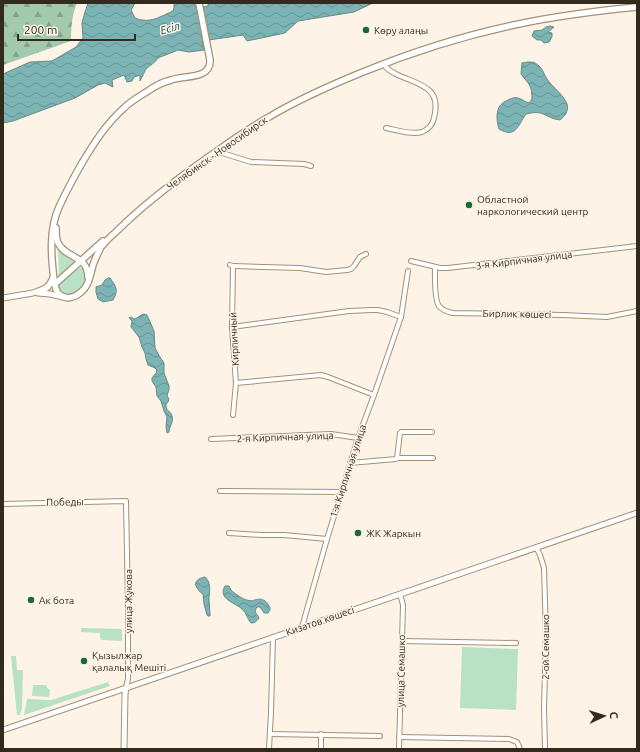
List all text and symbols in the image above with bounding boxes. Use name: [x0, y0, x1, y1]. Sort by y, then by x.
scale bar: [18, 16, 135, 42]
water label: Есіл: [159, 20, 181, 36]
text: 200 m: [24, 23, 57, 36]
marker: Көру алаңы: [361, 25, 371, 35]
place label: Көру алаңы: [374, 25, 428, 36]
street label: Челябинск - Новосибирск: [165, 114, 269, 192]
place label: Областной наркологический центр: [477, 194, 589, 217]
marker: Областной наркологический центр: [464, 200, 474, 210]
street label: 3-я Кирпичная улица: [475, 249, 573, 271]
street label: Бирлик көшесі: [483, 308, 551, 320]
street label: Кирпичный: [227, 312, 241, 366]
street label: 1-я Кирпичная улица: [328, 423, 368, 519]
street label: 2-я Кирпичная улица: [236, 430, 334, 444]
street label: Победы: [46, 496, 84, 508]
marker: ЖК Жаркын: [353, 528, 363, 538]
place label: ЖК Жаркын: [366, 528, 421, 539]
street label: улица Жукова: [123, 569, 134, 633]
marker: Ак бота: [26, 595, 36, 605]
place label: Ак бота: [39, 595, 74, 606]
street label: Кизатов көшесі: [284, 604, 356, 638]
street label: 2-ой Семашко: [540, 614, 551, 680]
street label: улица Семашко: [395, 634, 407, 707]
place label: Қызылжар қалалық Мешіті: [92, 650, 166, 673]
marker: Қызылжар қалалық Мешіті: [79, 656, 89, 666]
north arrow: [584, 696, 624, 736]
text: С: [608, 711, 620, 719]

